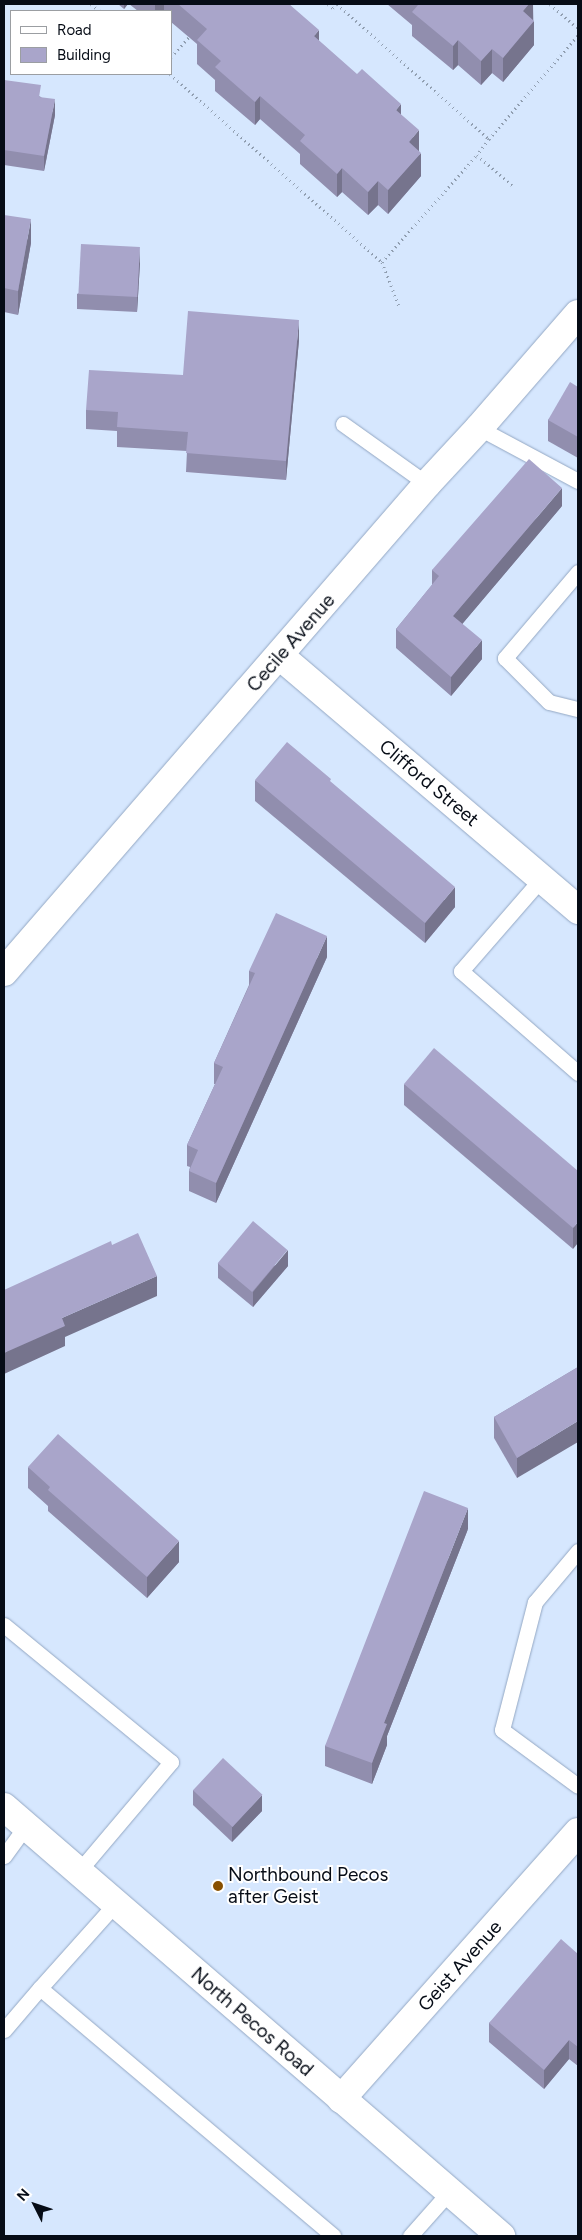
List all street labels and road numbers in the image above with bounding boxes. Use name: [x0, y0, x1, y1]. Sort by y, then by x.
street label: Cecile Avenue: [242, 589, 340, 697]
street label: Clifford Street: [375, 735, 483, 831]
street label: Geist Avenue: [413, 1916, 507, 2016]
street label: North Pecos Road: [186, 1963, 318, 2081]

